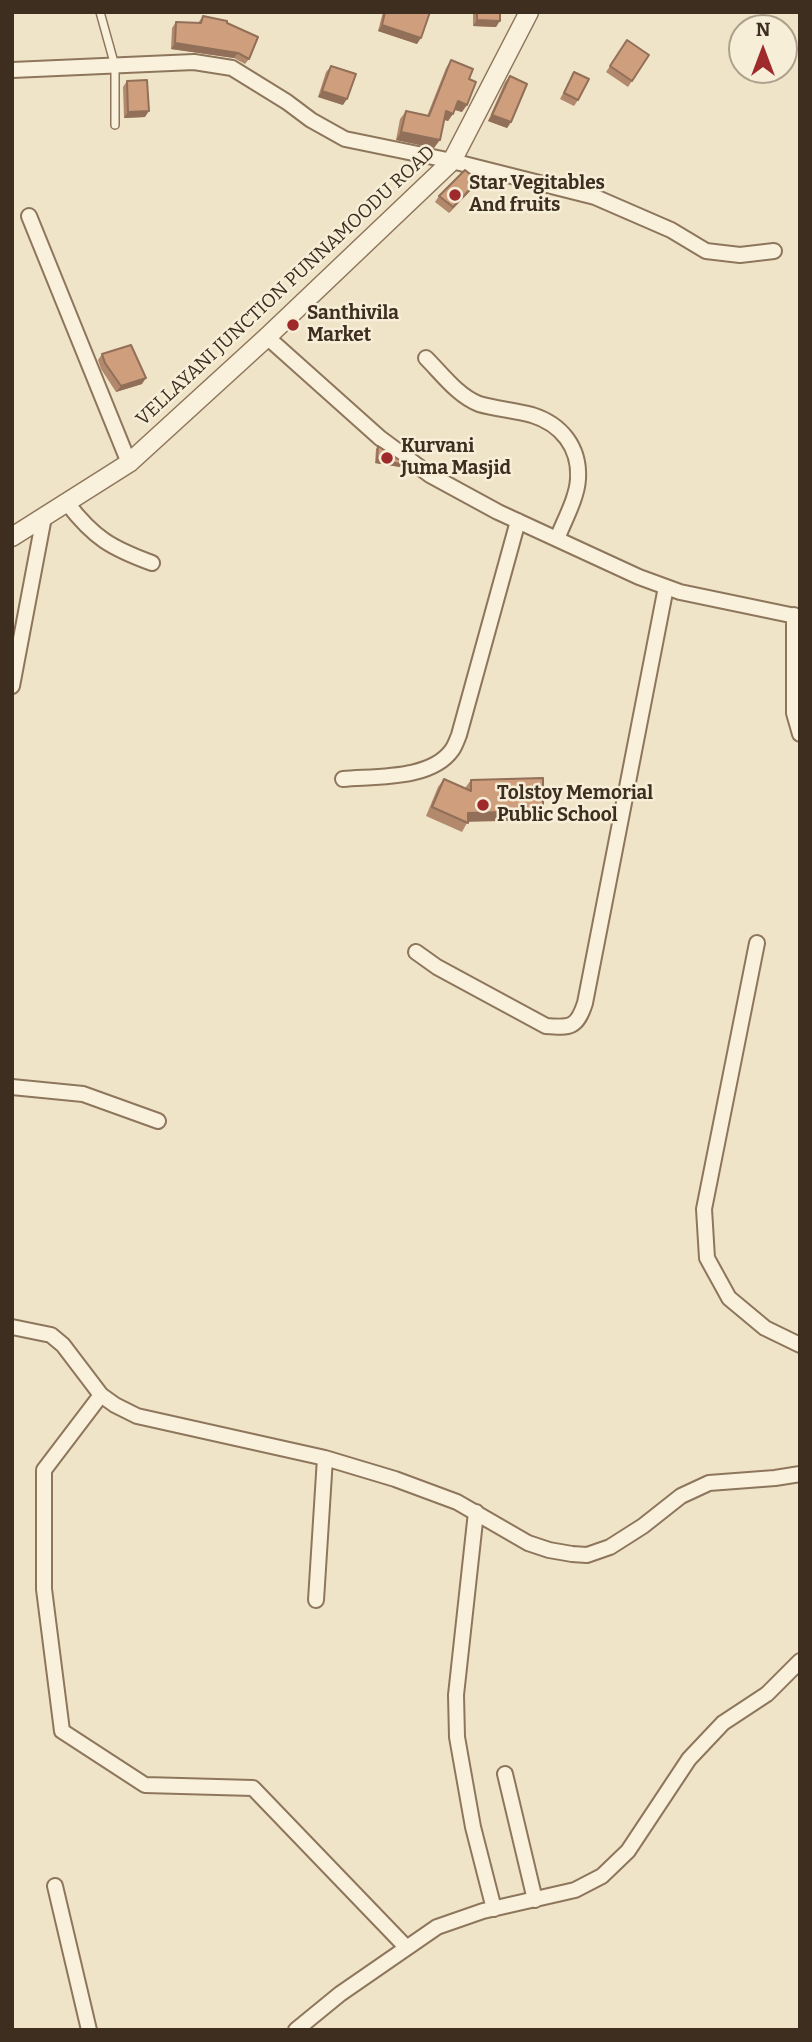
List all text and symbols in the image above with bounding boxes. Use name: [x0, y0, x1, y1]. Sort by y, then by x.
north arrow: [728, 14, 798, 84]
text: N: [756, 18, 770, 41]
street label: VELLAYANI JUNCTION PUNNAMOODU ROAD: [132, 141, 440, 431]
place label: Star Vegitables And fruits: [469, 173, 605, 217]
marker: Star Vegitables And fruits: [447, 187, 463, 203]
place label: Santhivila Market: [307, 303, 399, 347]
marker: Santhivila Market: [285, 317, 301, 333]
place label: Kurvani Juma Masjid: [401, 436, 511, 480]
marker: Kurvani Juma Masjid: [379, 450, 395, 466]
place label: Tolstoy Memorial Public School: [497, 783, 653, 827]
marker: Tolstoy Memorial Public School: [475, 797, 491, 813]

